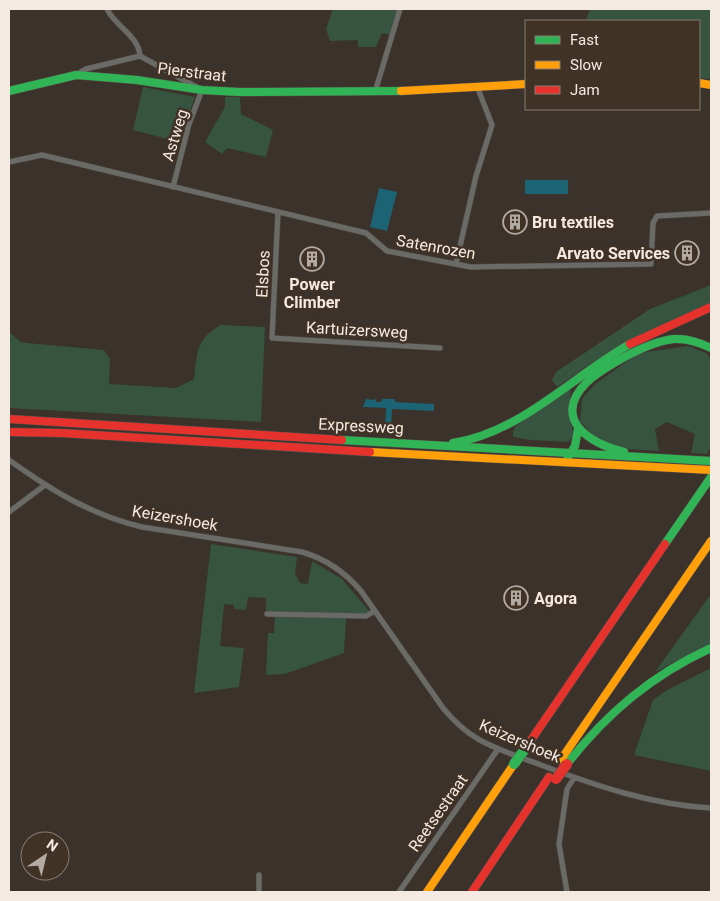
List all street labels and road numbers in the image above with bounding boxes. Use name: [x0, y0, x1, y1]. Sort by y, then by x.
street label: Pierstraat: [157, 58, 227, 86]
street label: Astweg: [158, 107, 192, 163]
street label: Satenrozen: [395, 231, 477, 263]
street label: Elsbos: [252, 250, 274, 298]
street label: Kartuizersweg: [306, 318, 408, 342]
street label: Expressweg: [318, 414, 404, 438]
street label: Keizershoek: [131, 501, 220, 535]
street label: Keizershoek: [476, 715, 564, 767]
street label: Reetsestraat: [404, 771, 472, 855]

